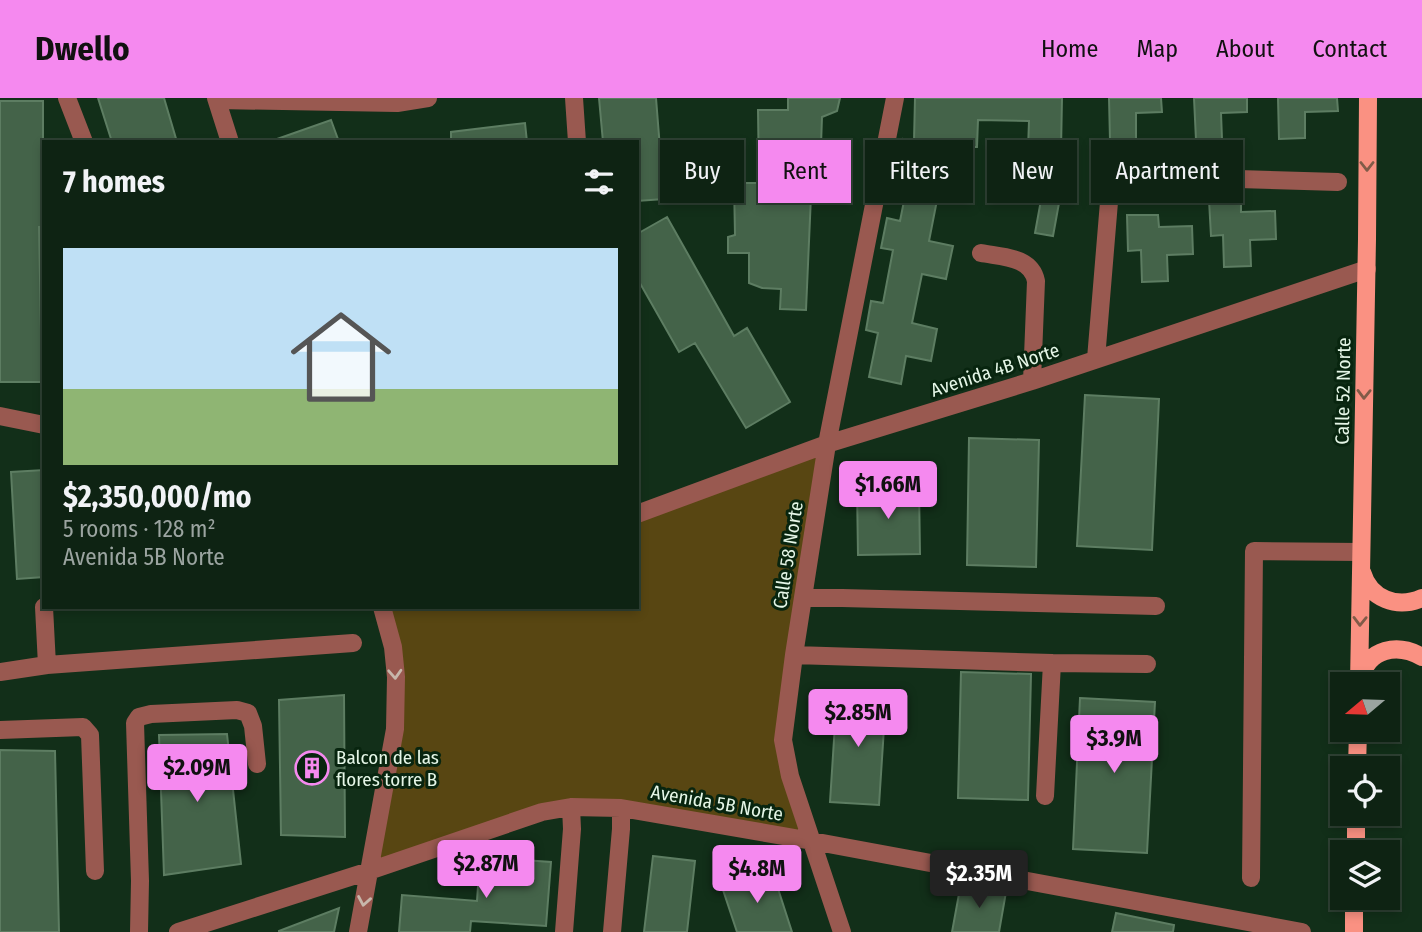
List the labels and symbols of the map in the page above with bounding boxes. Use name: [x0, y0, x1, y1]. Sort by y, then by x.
one-way arrow: [1359, 161, 1375, 172]
street label: Calle 52 Norte: [1331, 337, 1355, 445]
street label: Avenida 4B Norte: [928, 338, 1062, 402]
one-way arrow: [1356, 389, 1372, 399]
pin: $1.66M: [831, 462, 945, 521]
street label: Calle 58 Norte: [768, 500, 808, 610]
one-way arrow: [1352, 616, 1368, 627]
one-way arrow: [388, 669, 403, 680]
north arrow: [1330, 672, 1400, 742]
pin: $2.85M: [801, 690, 915, 749]
pin: $3.9M: [1065, 716, 1163, 775]
pin: $2.09M: [140, 744, 254, 804]
place label: Balcon de las flores torre B: [336, 746, 439, 791]
building icon: Balcon de las flores torre B: [293, 749, 331, 787]
street label: Avenida 5B Norte: [649, 780, 785, 826]
pin: $2.87M: [429, 840, 543, 900]
pin: $4.8M: [708, 846, 806, 905]
pin: $2.35M: [922, 850, 1036, 910]
one-way arrow: [357, 895, 372, 907]

